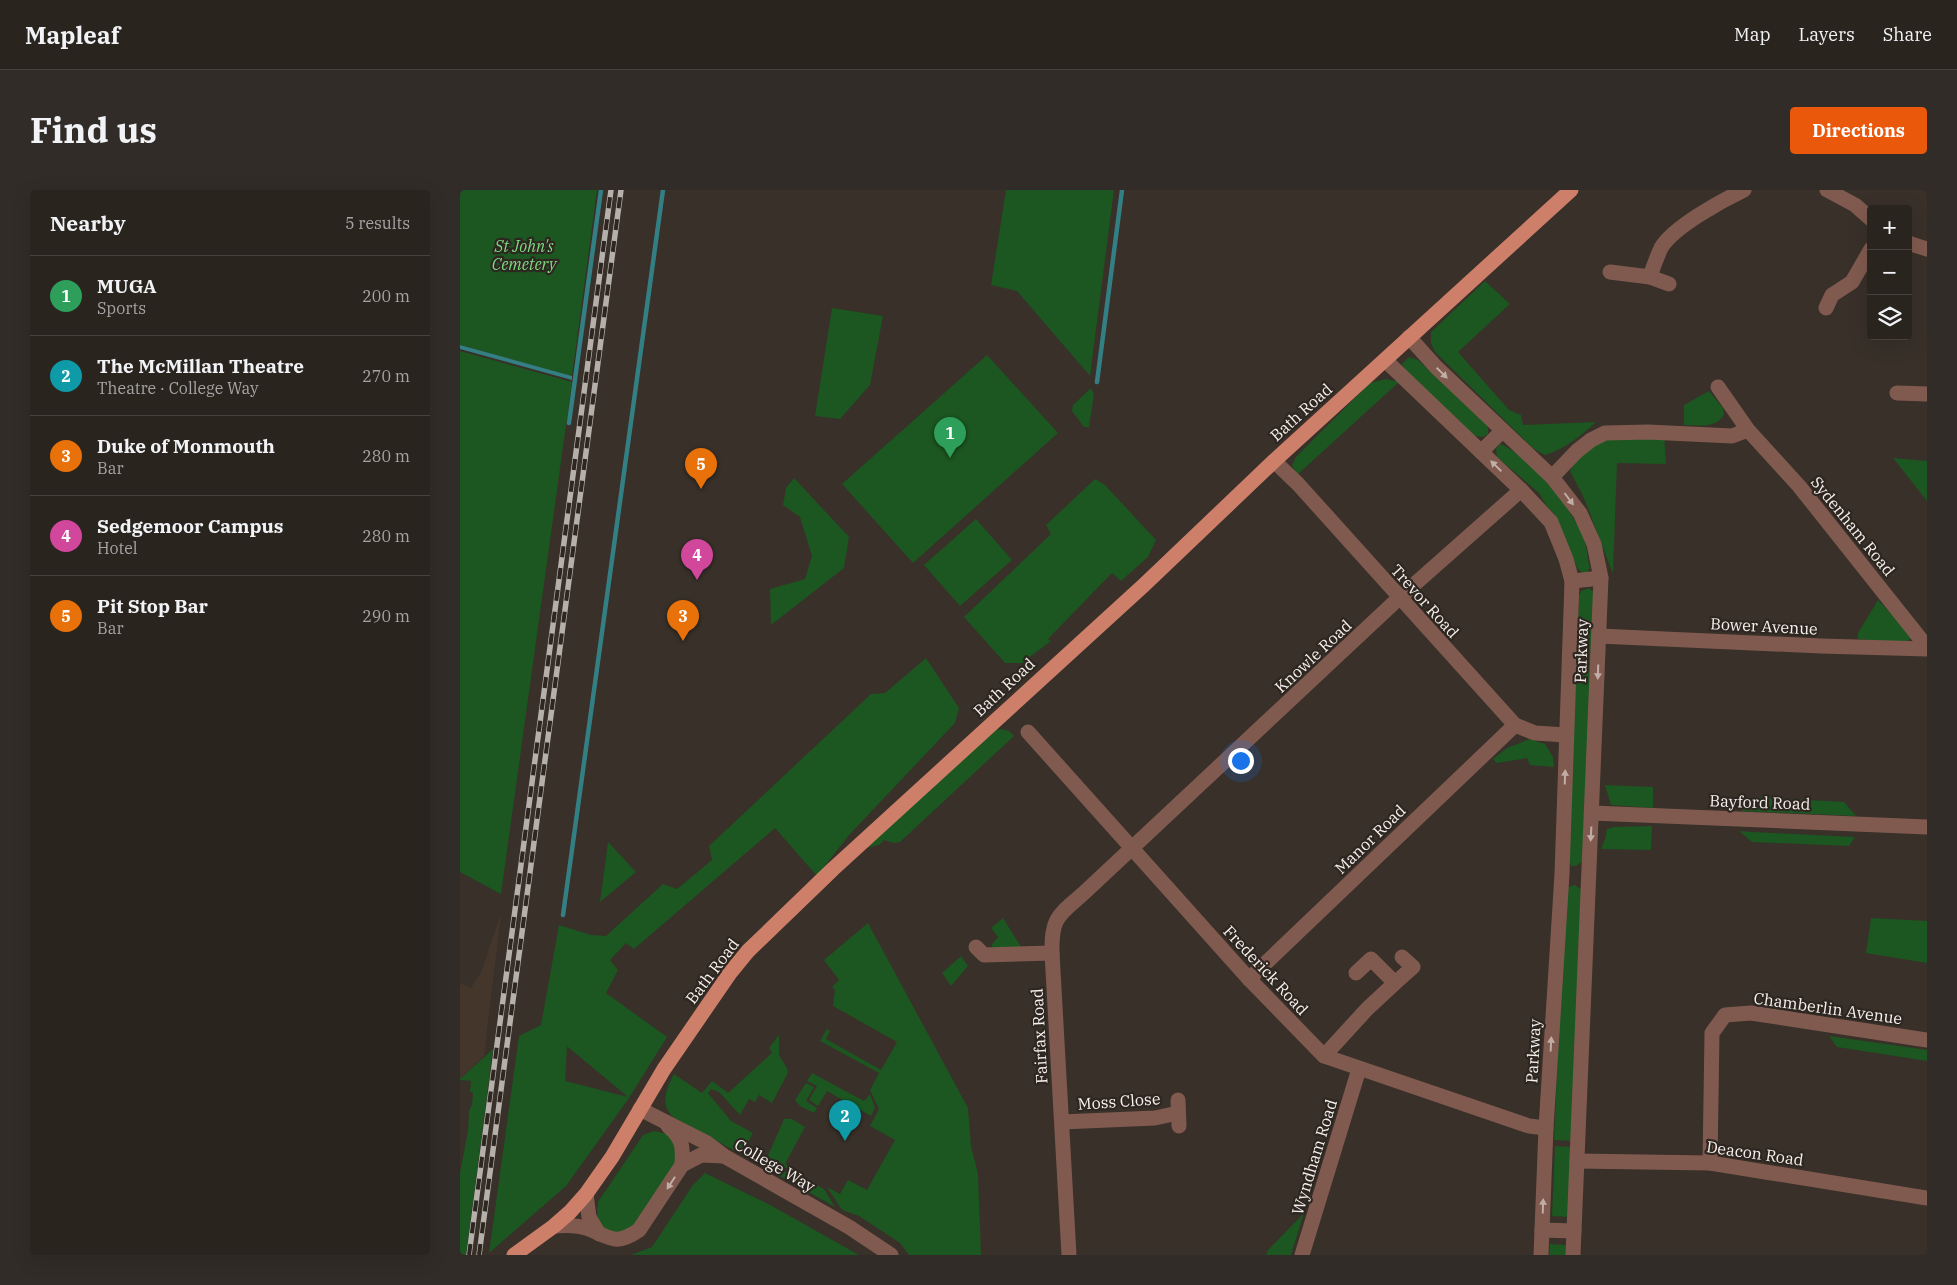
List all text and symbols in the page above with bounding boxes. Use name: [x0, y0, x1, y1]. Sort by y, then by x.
text: Mapleaf: [25, 19, 120, 51]
text: Map: [1734, 23, 1771, 46]
text: Layers: [1799, 23, 1855, 46]
text: Share: [1883, 23, 1932, 46]
text: Find us: [30, 107, 157, 153]
button: Directions: [1790, 107, 1927, 154]
map controls: [1867, 205, 1912, 340]
button: +: [1867, 205, 1912, 250]
text: Nearby: [50, 209, 126, 237]
text: 5 results: [345, 213, 410, 233]
park label: St John's Cemetery: [492, 236, 558, 274]
button: −: [1867, 250, 1912, 295]
text: MUGA: [97, 274, 156, 298]
text: 1: [61, 286, 71, 306]
text: 200 m: [362, 286, 410, 306]
button: layers: [1867, 295, 1912, 340]
text: Sports: [97, 298, 146, 318]
text: The McMillan Theatre: [97, 354, 304, 378]
text: 2: [61, 366, 71, 386]
text: 270 m: [362, 366, 410, 386]
one-way arrow: [1436, 366, 1448, 378]
text: Theatre · College Way: [97, 378, 259, 398]
street label: Bath Road: [1266, 379, 1336, 445]
pin: 1: [934, 417, 966, 458]
text: Duke of Monmouth: [97, 434, 275, 458]
text: 3: [61, 446, 71, 466]
text: 280 m: [362, 446, 410, 466]
pin: 5: [685, 448, 717, 489]
text: Bar: [97, 458, 124, 478]
one-way arrow: [1490, 460, 1502, 472]
street label: Sydenham Road: [1807, 472, 1899, 580]
one-way arrow: [1564, 492, 1575, 505]
text: Sedgemoor Campus: [97, 514, 284, 538]
text: 4: [61, 526, 71, 546]
text: 280 m: [362, 526, 410, 546]
text: Hotel: [97, 538, 138, 558]
pin: 4: [681, 539, 713, 580]
street label: Trevor Road: [1387, 560, 1463, 642]
text: Pit Stop Bar: [97, 594, 208, 618]
pin: 3: [667, 600, 699, 641]
text: 5: [61, 606, 71, 626]
text: 290 m: [362, 606, 410, 626]
street label: Bower Avenue: [1710, 613, 1818, 639]
street label: Knowle Road: [1270, 615, 1356, 697]
text: Bar: [97, 618, 124, 638]
street label: Parkway: [1570, 618, 1592, 684]
street label: Bath Road: [969, 653, 1039, 721]
one-way arrow: [1593, 664, 1601, 680]
your location: [1228, 748, 1254, 774]
one-way arrow: [1561, 769, 1569, 785]
street label: Bayford Road: [1709, 790, 1811, 814]
street label: Manor Road: [1330, 800, 1410, 878]
one-way arrow: [1587, 826, 1595, 842]
street label: Frederick Road: [1219, 921, 1313, 1019]
street label: Bath Road: [681, 934, 743, 1008]
street label: Fairfax Road: [1026, 988, 1051, 1084]
street label: Chamberlin Avenue: [1752, 988, 1904, 1028]
street label: Parkway: [1521, 1018, 1545, 1084]
one-way arrow: [1548, 1036, 1556, 1052]
street label: Moss Close: [1077, 1088, 1161, 1114]
street label: Wyndham Road: [1287, 1097, 1341, 1217]
pin: 2: [829, 1100, 861, 1141]
street label: College Way: [731, 1134, 819, 1196]
street label: Deacon Road: [1705, 1136, 1805, 1170]
one-way arrow: [666, 1176, 675, 1190]
one-way arrow: [1540, 1198, 1548, 1214]

